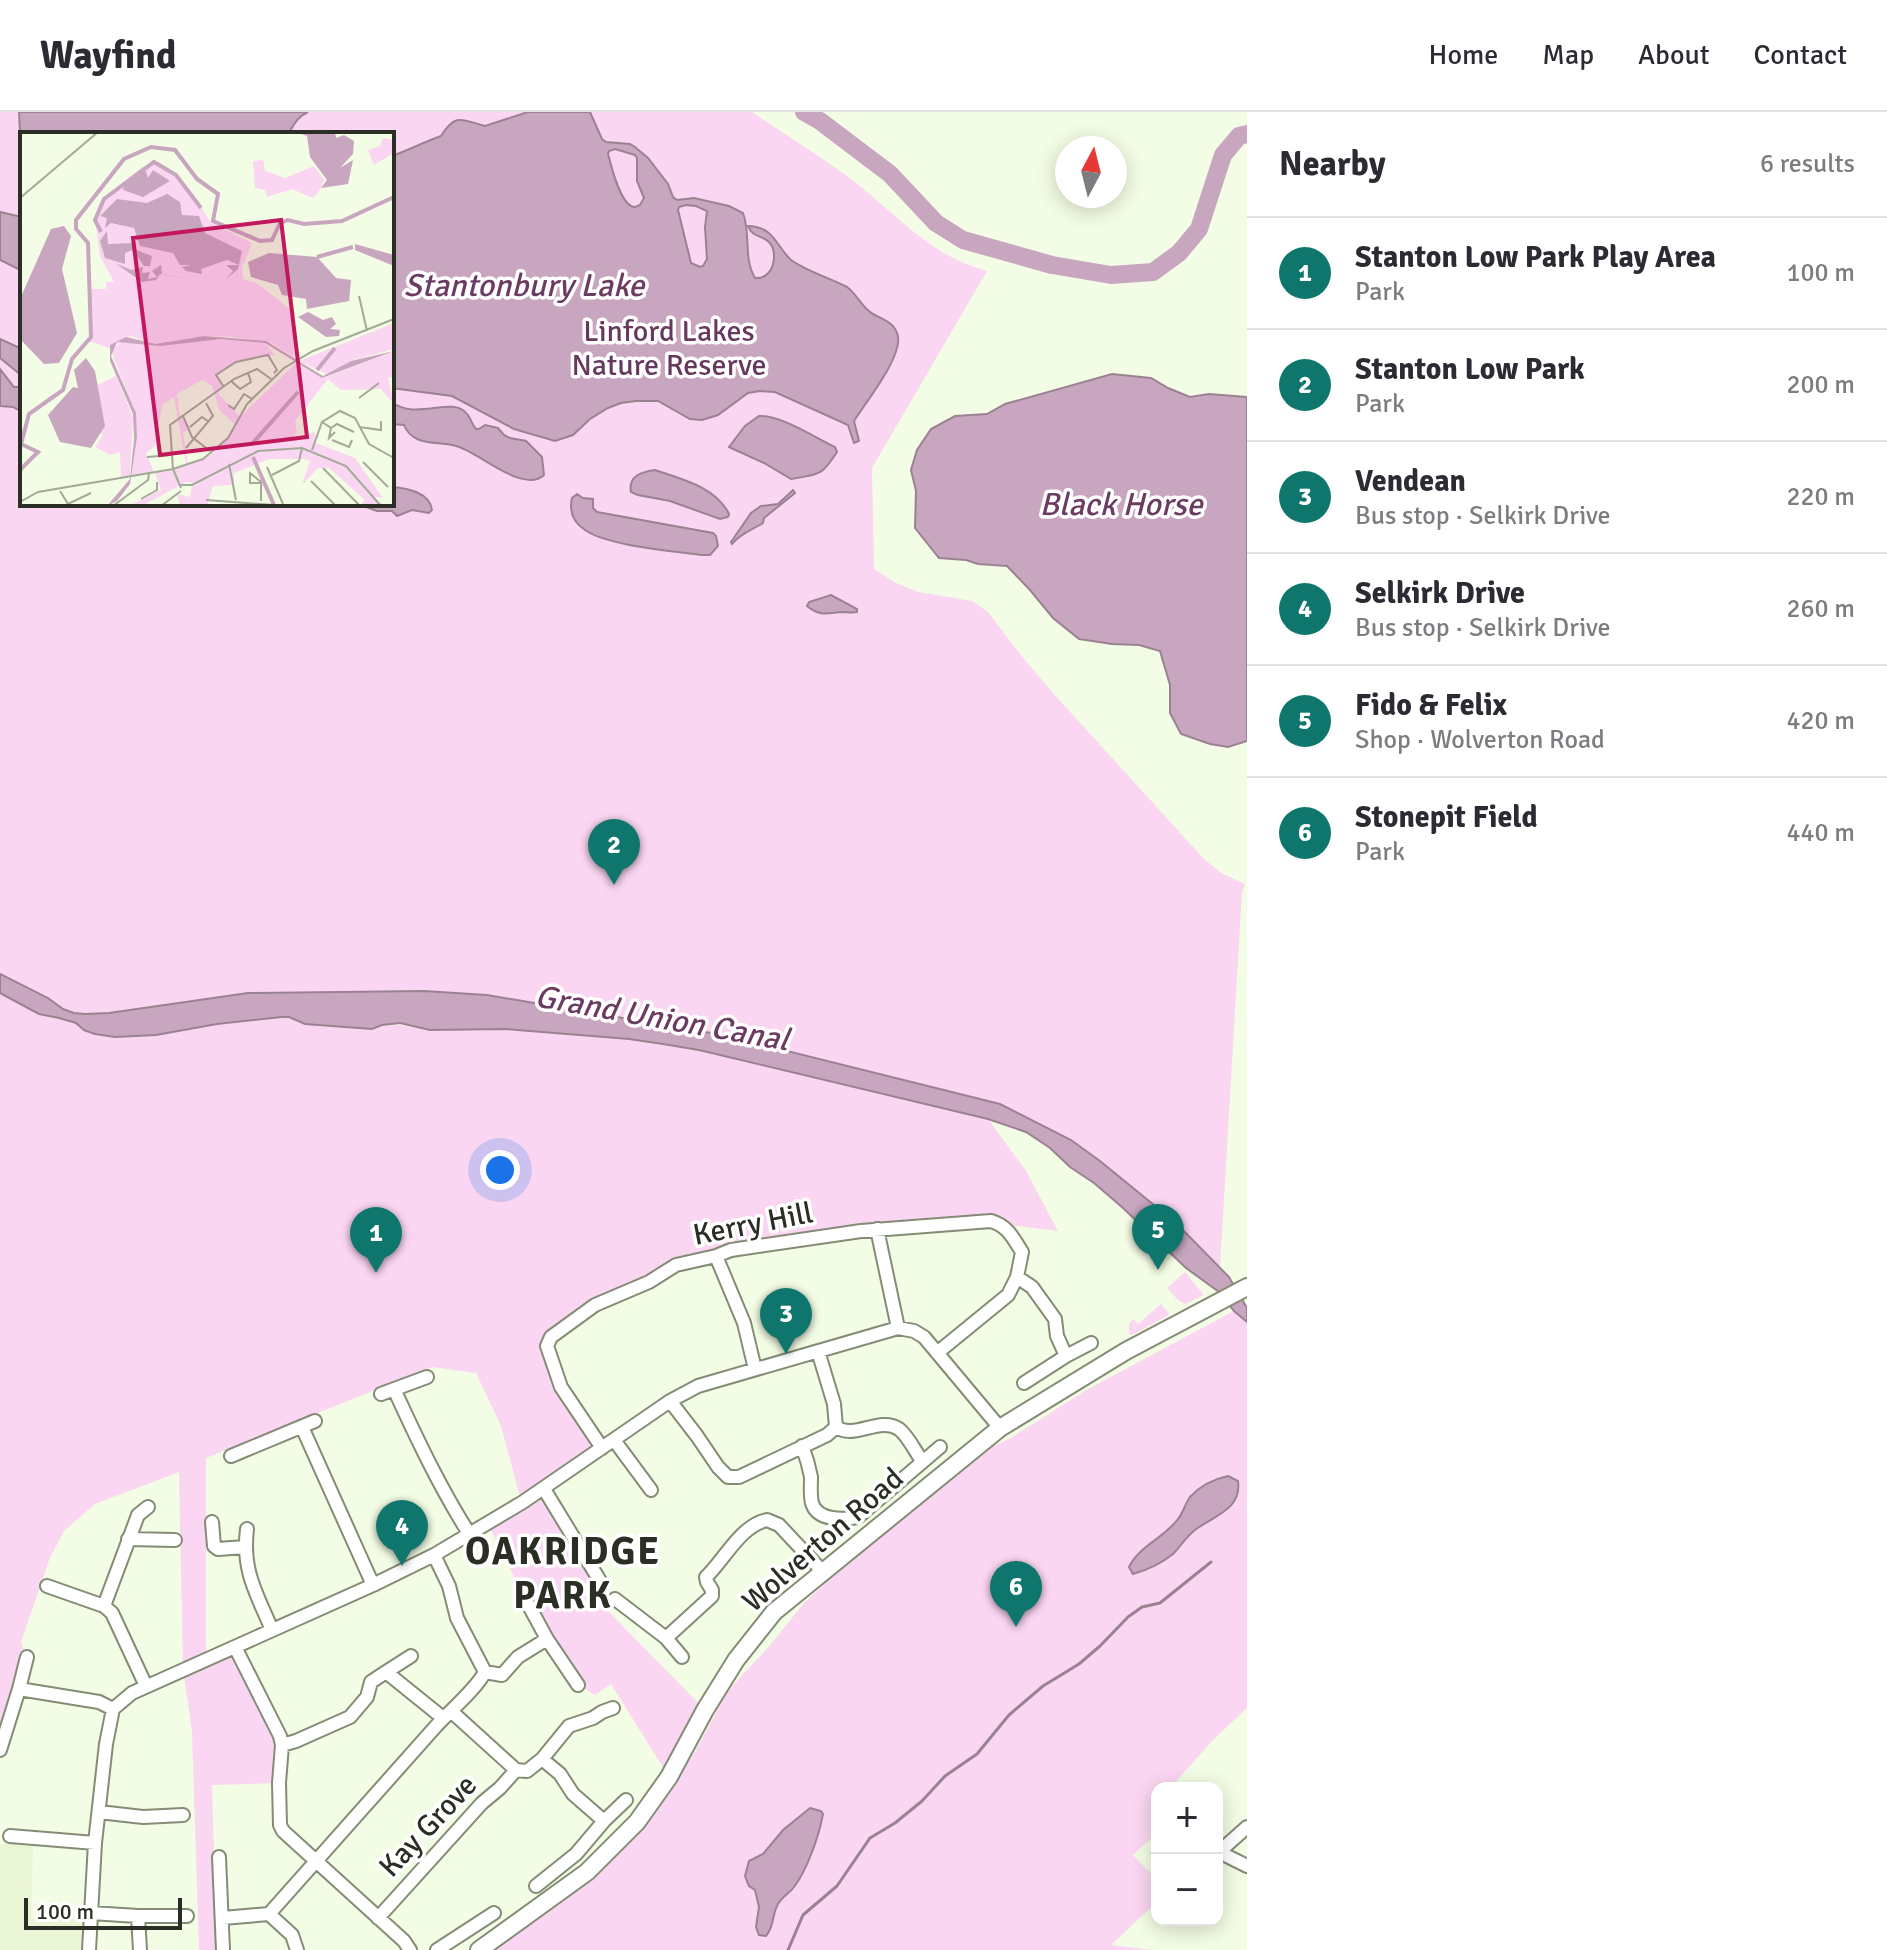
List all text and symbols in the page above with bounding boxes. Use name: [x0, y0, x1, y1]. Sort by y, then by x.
text: Wayfind: [40, 32, 177, 79]
text: Home: [1429, 38, 1498, 72]
text: Map: [1542, 38, 1594, 72]
text: About: [1638, 38, 1710, 72]
text: Contact: [1754, 38, 1847, 72]
inset map: [20, 132, 394, 506]
north arrow: [1055, 136, 1127, 208]
text: Nearby: [1279, 143, 1386, 185]
text: 6 results: [1760, 148, 1855, 180]
text: Stanton Low Park Play Area: [1355, 239, 1716, 276]
text: 1: [1298, 257, 1312, 289]
text: 100 m: [1786, 257, 1855, 289]
water label: Stantonbury Lake: [404, 266, 646, 305]
text: Park: [1355, 276, 1405, 308]
park label: Linford Lakes Nature Reserve: [571, 313, 767, 384]
text: Stanton Low Park: [1355, 351, 1585, 388]
text: 2: [1298, 369, 1312, 401]
text: 200 m: [1786, 369, 1855, 401]
text: Park: [1355, 388, 1405, 420]
text: Vendean: [1355, 463, 1466, 500]
text: 3: [1298, 481, 1312, 513]
text: 220 m: [1786, 481, 1855, 513]
water label: Black Horse: [1039, 485, 1205, 524]
text: Bus stop · Selkirk Drive: [1355, 500, 1610, 532]
text: Selkirk Drive: [1355, 575, 1525, 612]
text: 4: [1298, 593, 1312, 625]
text: 260 m: [1786, 593, 1855, 625]
text: Bus stop · Selkirk Drive: [1355, 612, 1610, 644]
text: Fido & Felix: [1355, 687, 1507, 724]
text: 5: [1298, 705, 1312, 737]
text: 420 m: [1786, 705, 1855, 737]
text: Shop · Wolverton Road: [1355, 724, 1605, 756]
text: Stonepit Field: [1355, 799, 1538, 836]
text: 6: [1298, 817, 1312, 849]
text: 440 m: [1786, 817, 1855, 849]
pin: 2: [588, 819, 640, 885]
text: Park: [1355, 836, 1405, 868]
water label: Grand Union Canal: [532, 976, 794, 1060]
your location: [480, 1150, 520, 1190]
street label: Kerry Hill: [690, 1194, 816, 1254]
pin: 5: [1132, 1204, 1184, 1270]
pin: 1: [350, 1207, 402, 1273]
pin: 3: [760, 1288, 812, 1354]
street label: Wolverton Road: [735, 1460, 911, 1620]
pin: 4: [376, 1500, 428, 1566]
district label: OAKRIDGE PARK: [465, 1528, 661, 1619]
pin: 6: [990, 1561, 1042, 1627]
street label: Kay Grove: [371, 1767, 485, 1885]
map controls: [1151, 1782, 1223, 1926]
button: +: [1151, 1782, 1223, 1854]
button: −: [1151, 1854, 1223, 1926]
scale bar: [24, 1894, 182, 1930]
text: 100 m: [36, 1898, 94, 1925]

